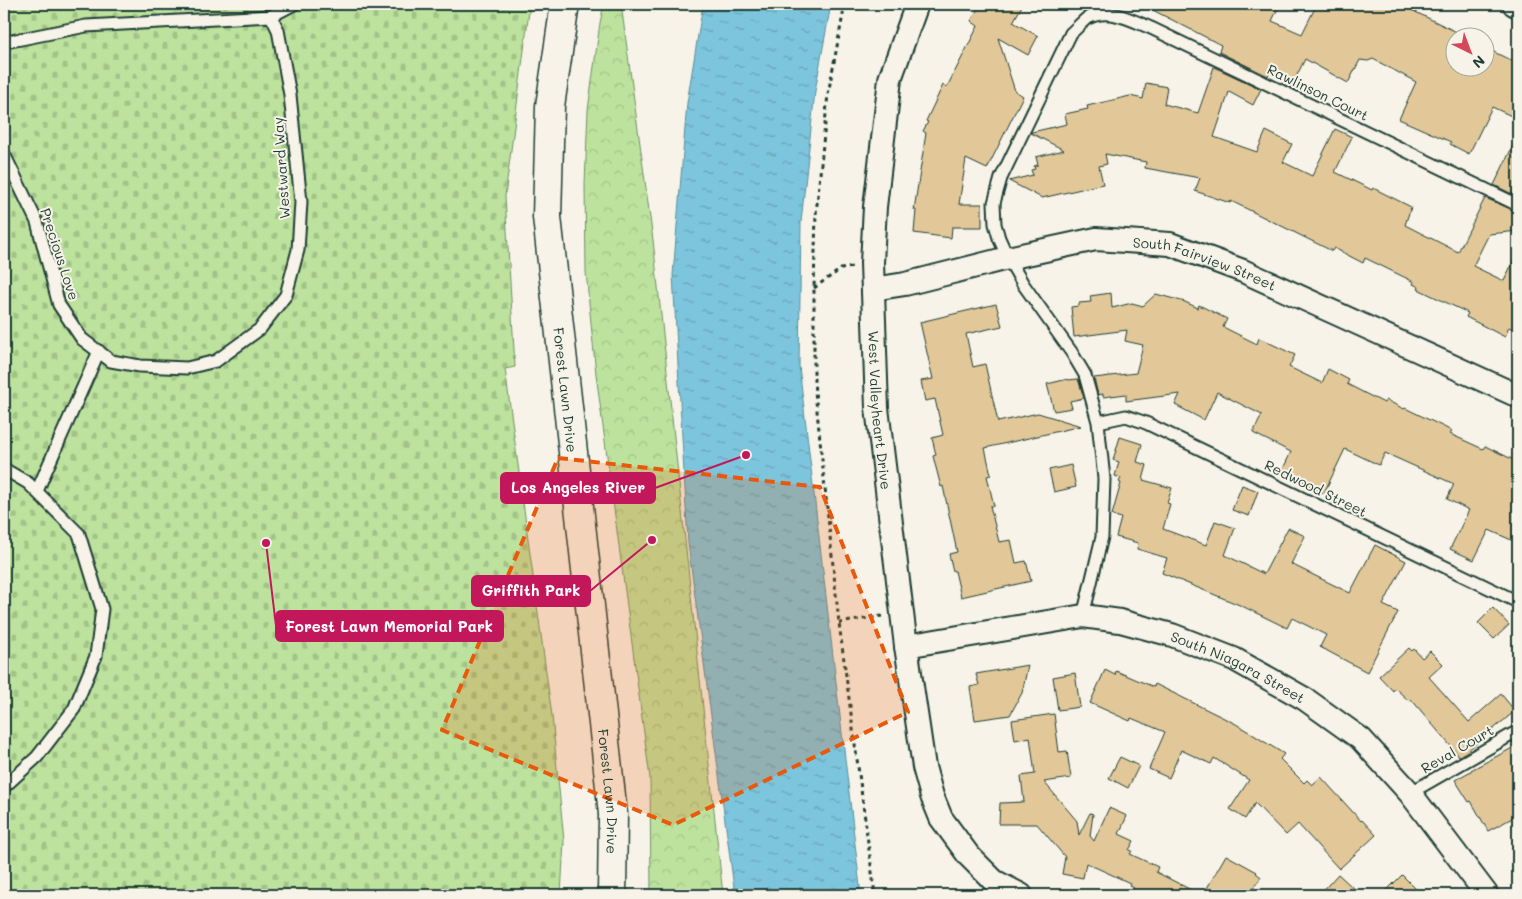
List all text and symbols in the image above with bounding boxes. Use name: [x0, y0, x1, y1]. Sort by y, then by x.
north arrow: [1444, 28, 1494, 78]
text: N: [1469, 51, 1489, 73]
street label: Rawlinson Court: [1264, 59, 1372, 125]
street label: Westward Way: [268, 116, 294, 220]
street label: Precious Love: [36, 206, 84, 302]
street label: South Fairview Street: [1132, 232, 1279, 294]
street label: Forest Lawn Drive: [550, 326, 582, 453]
street label: West Valleyheart Drive: [865, 330, 896, 490]
street label: Redwood Street: [1262, 455, 1370, 521]
callout: Los Angeles River: [501, 473, 655, 503]
text: Los Angeles River: [511, 477, 645, 497]
callout: Griffith Park: [472, 576, 590, 606]
text: Griffith Park: [482, 580, 580, 600]
callout: Forest Lawn Memorial Park: [276, 611, 503, 641]
text: Forest Lawn Memorial Park: [285, 616, 493, 636]
street label: South Niagara Street: [1168, 626, 1309, 707]
street label: Reval Court: [1417, 721, 1497, 777]
street label: Forest Lawn Drive: [594, 728, 623, 854]

